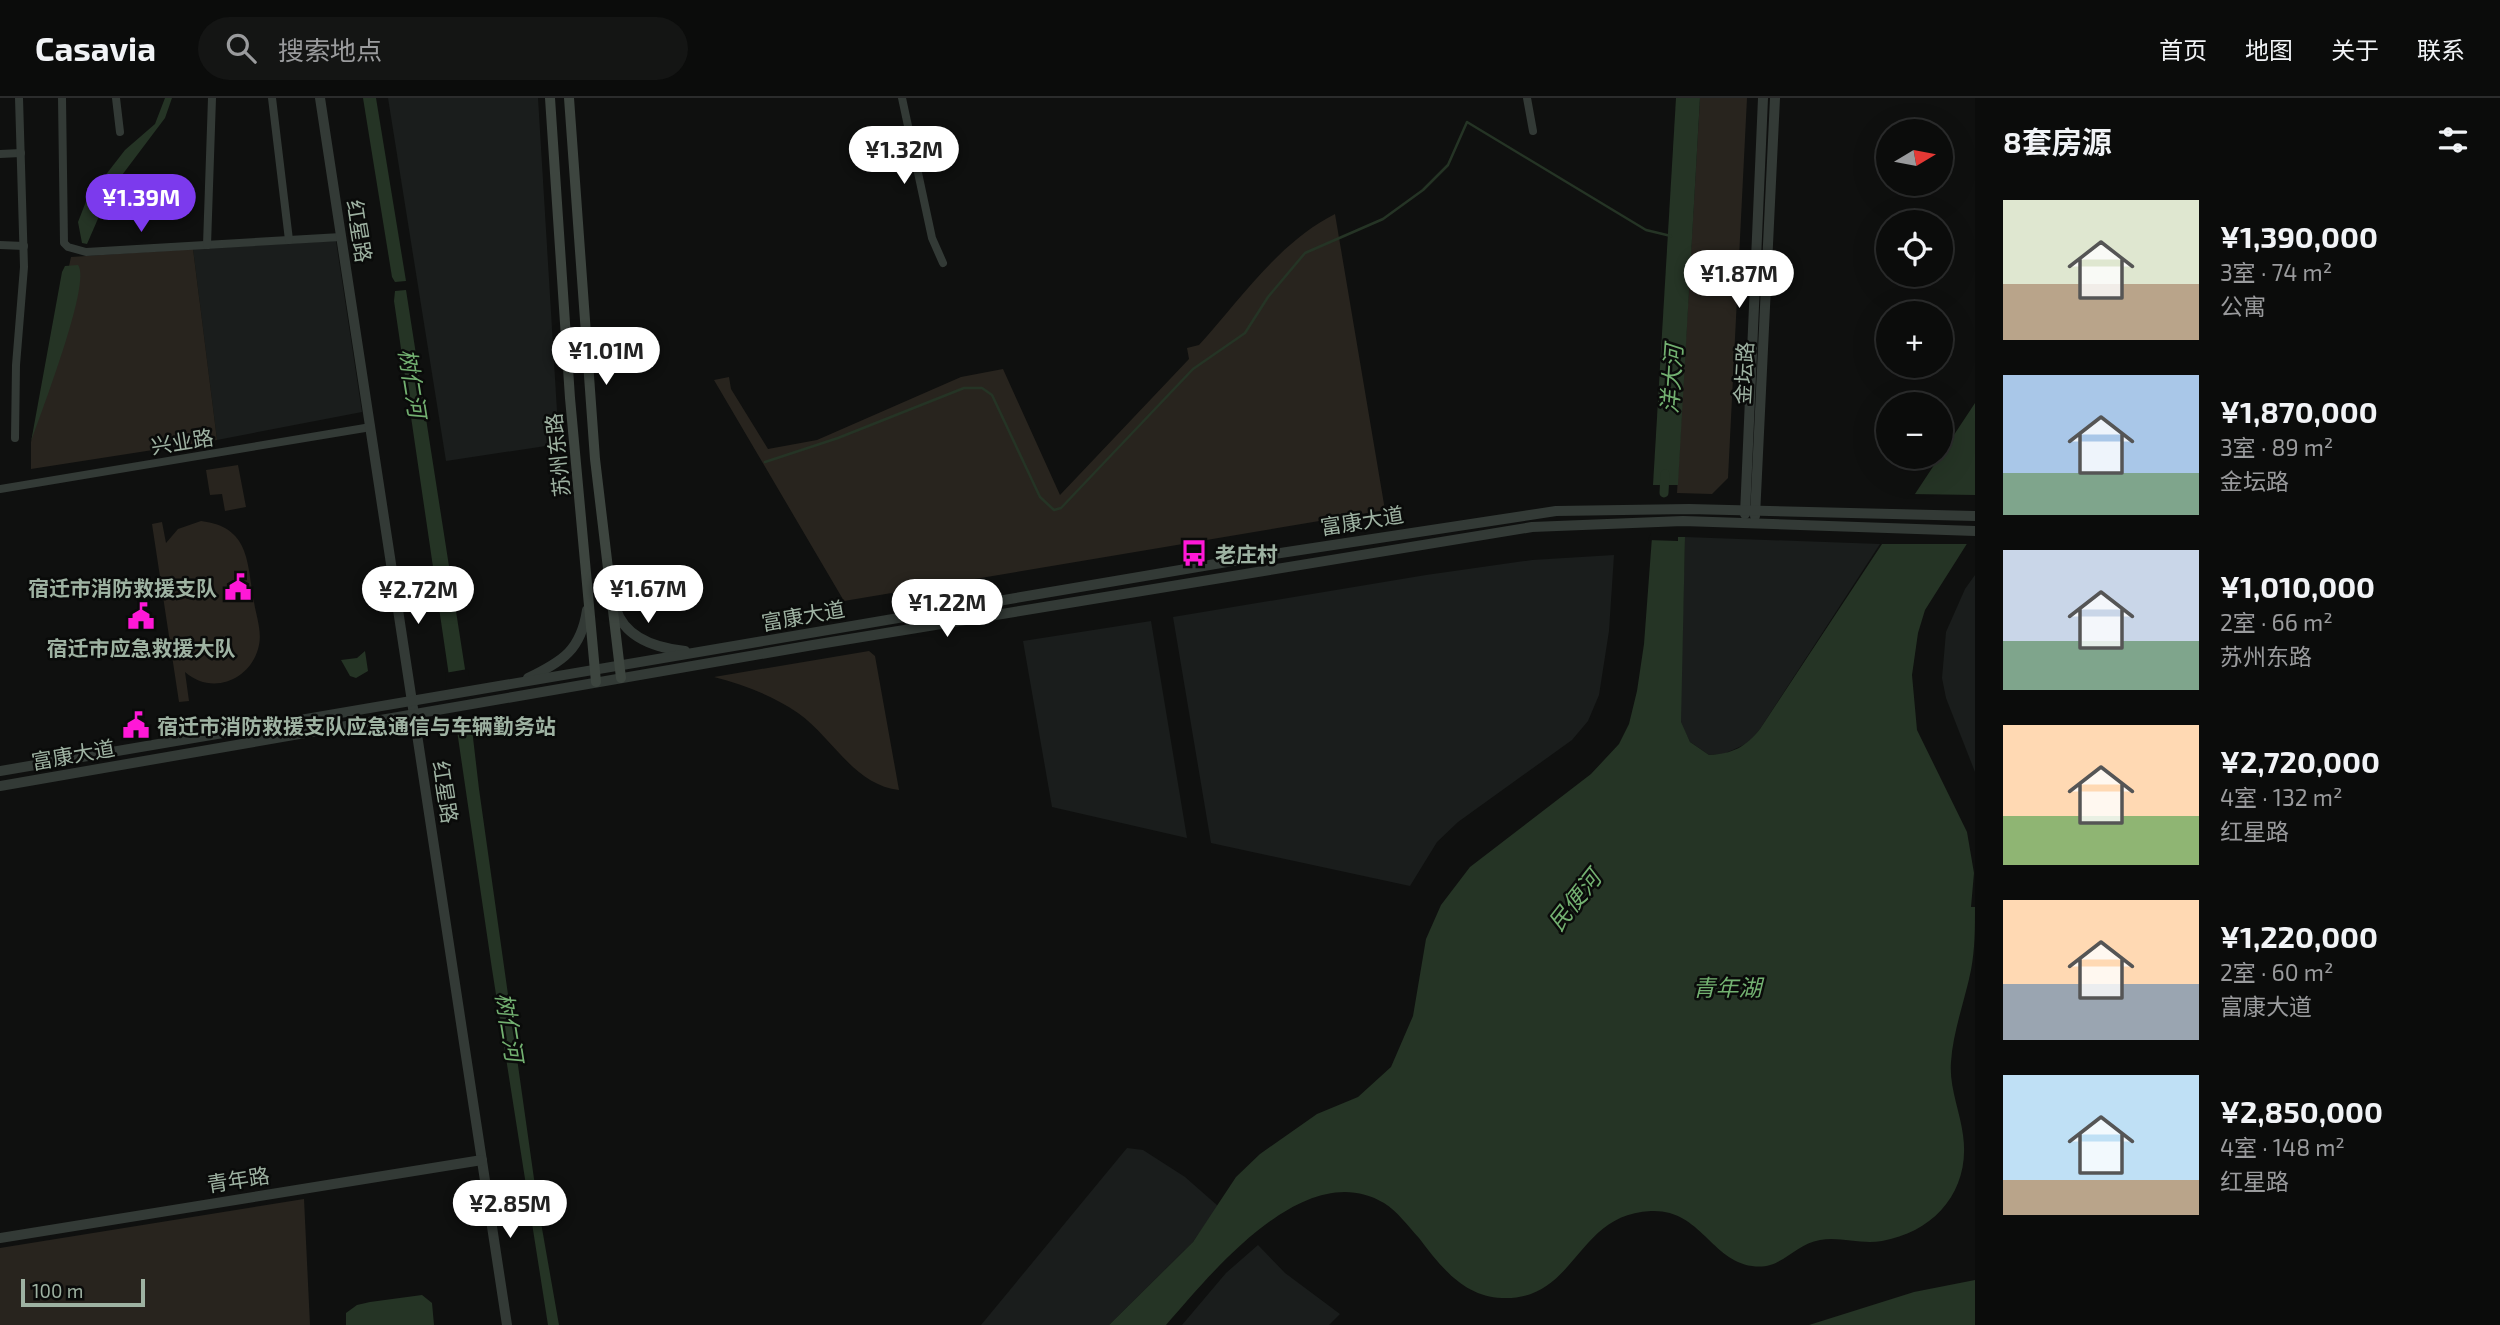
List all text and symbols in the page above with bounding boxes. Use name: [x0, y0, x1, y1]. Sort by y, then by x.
search box: [198, 17, 688, 80]
text: Casavia: [35, 28, 156, 68]
icon: search: [222, 29, 260, 67]
text: 搜索地点: [278, 34, 382, 65]
text: 首页: [2159, 35, 2207, 64]
text: 地图: [2245, 35, 2293, 64]
text: 关于: [2331, 35, 2379, 64]
text: 联系: [2417, 35, 2465, 64]
north arrow: [1876, 119, 1953, 196]
map controls: [1876, 119, 1953, 469]
icon: filters: [2434, 121, 2472, 159]
text: 8套房源: [2003, 123, 2112, 159]
pin: ¥1.32M: [847, 126, 961, 186]
text: ¥1.32M: [865, 135, 943, 163]
pin: ¥1.39M: [84, 174, 198, 234]
text: ¥1.39M: [102, 183, 180, 211]
street label: 红星路: [343, 198, 377, 264]
button: locate: [1876, 210, 1953, 287]
text: ¥1,390,000: [2220, 218, 2378, 254]
icon: home: [2059, 228, 2143, 312]
pin: ¥1.87M: [1682, 250, 1796, 310]
text: 3室 · 74 m²: [2220, 258, 2332, 286]
text: ¥1.87M: [1700, 259, 1778, 287]
text: 公寓: [2220, 292, 2266, 320]
button: +: [1876, 301, 1953, 378]
pin: ¥1.01M: [549, 328, 663, 387]
text: ¥1.01M: [568, 336, 644, 364]
water label: 洋大河: [1655, 340, 1688, 414]
street label: 金坛路: [1729, 341, 1757, 405]
water label: 树仁河: [394, 347, 433, 423]
button: −: [1876, 392, 1953, 469]
text: ¥1,870,000: [2220, 393, 2378, 429]
icon: home: [2059, 403, 2143, 487]
street label: 苏州东路: [540, 412, 574, 498]
street label: 兴业路: [149, 424, 215, 458]
text: 3室 · 89 m²: [2220, 433, 2333, 461]
text: 金坛路: [2220, 467, 2289, 495]
street label: 富康大道: [1319, 501, 1405, 539]
bus stop icon: 老庄村: [1179, 538, 1209, 568]
place label: 老庄村: [1215, 541, 1278, 566]
pin: ¥2.72M: [361, 566, 475, 626]
pin: ¥1.67M: [591, 566, 705, 625]
text: ¥1,010,000: [2220, 568, 2375, 604]
public building icon: 宿迁市消防救援支队: [223, 572, 253, 602]
text: ¥1.67M: [609, 574, 687, 602]
place label: 宿迁市消防救援支队: [28, 575, 217, 600]
text: ¥2.72M: [378, 575, 458, 603]
icon: home: [2059, 578, 2143, 662]
pin: ¥1.22M: [890, 580, 1004, 639]
text: ¥1.22M: [908, 588, 986, 616]
street label: 富康大道: [759, 595, 847, 635]
public building icon: 宿迁市应急救援大队: [126, 601, 156, 631]
text: 2室 · 66 m²: [2220, 608, 2333, 636]
place label: 宿迁市应急救援大队: [47, 635, 236, 660]
text: 苏州东路: [2220, 642, 2312, 670]
public building icon: 宿迁市消防救援支队应急通信与车辆勤务站: [121, 710, 151, 740]
place label: 宿迁市消防救援支队应急通信与车辆勤务站: [157, 713, 556, 738]
street label: 富康大道: [29, 734, 117, 774]
text: ¥2,720,000: [2220, 743, 2380, 779]
icon: home: [2059, 753, 2143, 837]
street label: 红星路: [429, 759, 463, 825]
text: 4室 · 132 m²: [2220, 783, 2343, 811]
text: 红星路: [2220, 817, 2289, 845]
water label: 民便河: [1542, 861, 1609, 936]
text: ¥1,220,000: [2220, 918, 2378, 954]
icon: home: [2059, 928, 2143, 1012]
text: 2室 · 60 m²: [2220, 958, 2333, 986]
water label: 青年湖: [1693, 973, 1765, 1001]
water label: 树仁河: [491, 991, 530, 1067]
text: 富康大道: [2220, 992, 2312, 1020]
text: ¥2,850,000: [2220, 1093, 2383, 1129]
icon: home: [2059, 1103, 2143, 1187]
text: 4室 · 148 m²: [2220, 1133, 2345, 1161]
street label: 青年路: [205, 1162, 271, 1196]
text: 红星路: [2220, 1167, 2289, 1195]
pin: ¥2.85M: [453, 1180, 567, 1240]
text: ¥2.85M: [469, 1189, 551, 1217]
scale bar: [21, 1276, 145, 1308]
text: 100 m: [32, 1279, 83, 1302]

